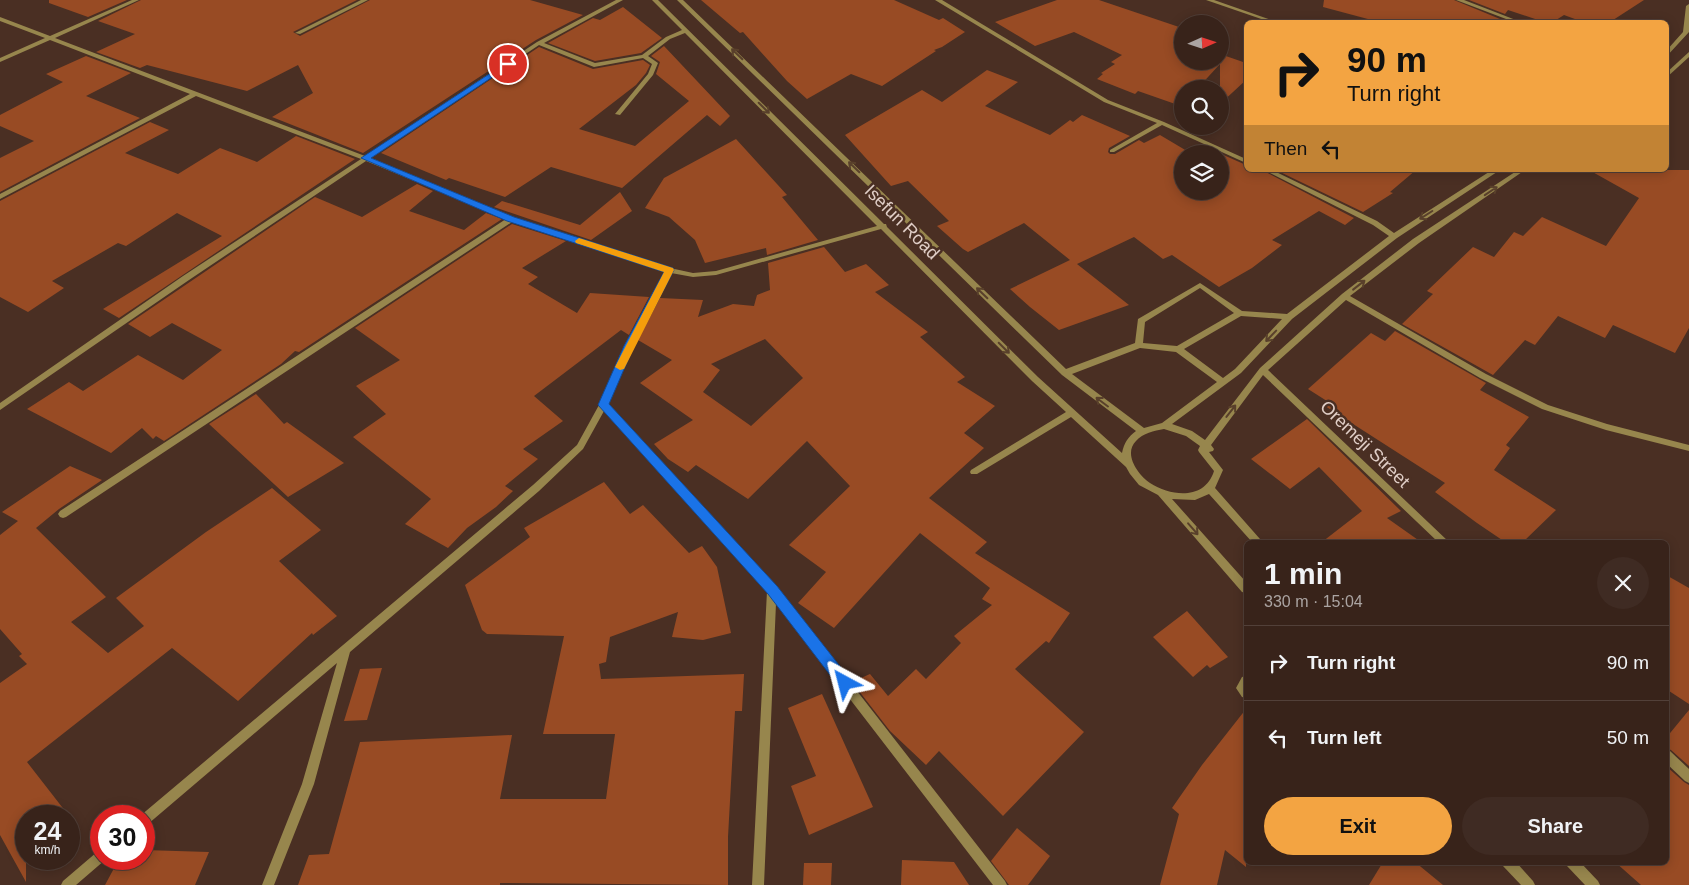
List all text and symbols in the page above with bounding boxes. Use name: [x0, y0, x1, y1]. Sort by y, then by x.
north arrow: [1174, 15, 1229, 70]
map controls: [1174, 15, 1229, 200]
icon: right: [1264, 40, 1329, 105]
text: 90 m: [1347, 40, 1427, 79]
pin: [487, 43, 529, 85]
one-way arrow: [732, 48, 744, 60]
icon: arrive: [494, 50, 522, 78]
button: search: [1174, 80, 1229, 135]
text: Turn right: [1347, 81, 1440, 106]
one-way arrow: [758, 102, 771, 114]
icon: left: [1317, 135, 1345, 163]
text: Then: [1264, 138, 1307, 159]
button: layers: [1174, 145, 1229, 200]
one-way arrow: [847, 161, 860, 173]
street label: Isefun Road: [861, 181, 943, 263]
one-way arrow: [1484, 185, 1498, 196]
one-way arrow: [1420, 210, 1434, 220]
one-way arrow: [1352, 280, 1365, 291]
one-way arrow: [976, 287, 989, 299]
one-way arrow: [1265, 330, 1277, 343]
one-way arrow: [998, 342, 1010, 354]
one-way arrow: [1096, 397, 1109, 408]
street label: Oremeji Street: [1316, 397, 1414, 491]
one-way arrow: [1226, 405, 1237, 418]
one-way arrow: [1187, 522, 1198, 535]
text: 1 min: [1264, 557, 1342, 590]
button: close: [1597, 557, 1649, 609]
text: 330 m · 15:04: [1264, 593, 1363, 610]
icon: right: [1264, 649, 1292, 677]
text: Turn right: [1307, 652, 1395, 673]
text: 90 m: [1607, 652, 1649, 673]
position arrow: [818, 656, 870, 708]
icon: left: [1264, 724, 1292, 752]
text: Turn left: [1307, 727, 1382, 748]
text: 50 m: [1607, 727, 1649, 748]
button: Exit: [1264, 797, 1452, 855]
button: Share: [1462, 797, 1649, 855]
speed limit sign: 30: [90, 805, 155, 870]
text: 24: [34, 817, 61, 845]
text: km/h: [34, 843, 61, 857]

